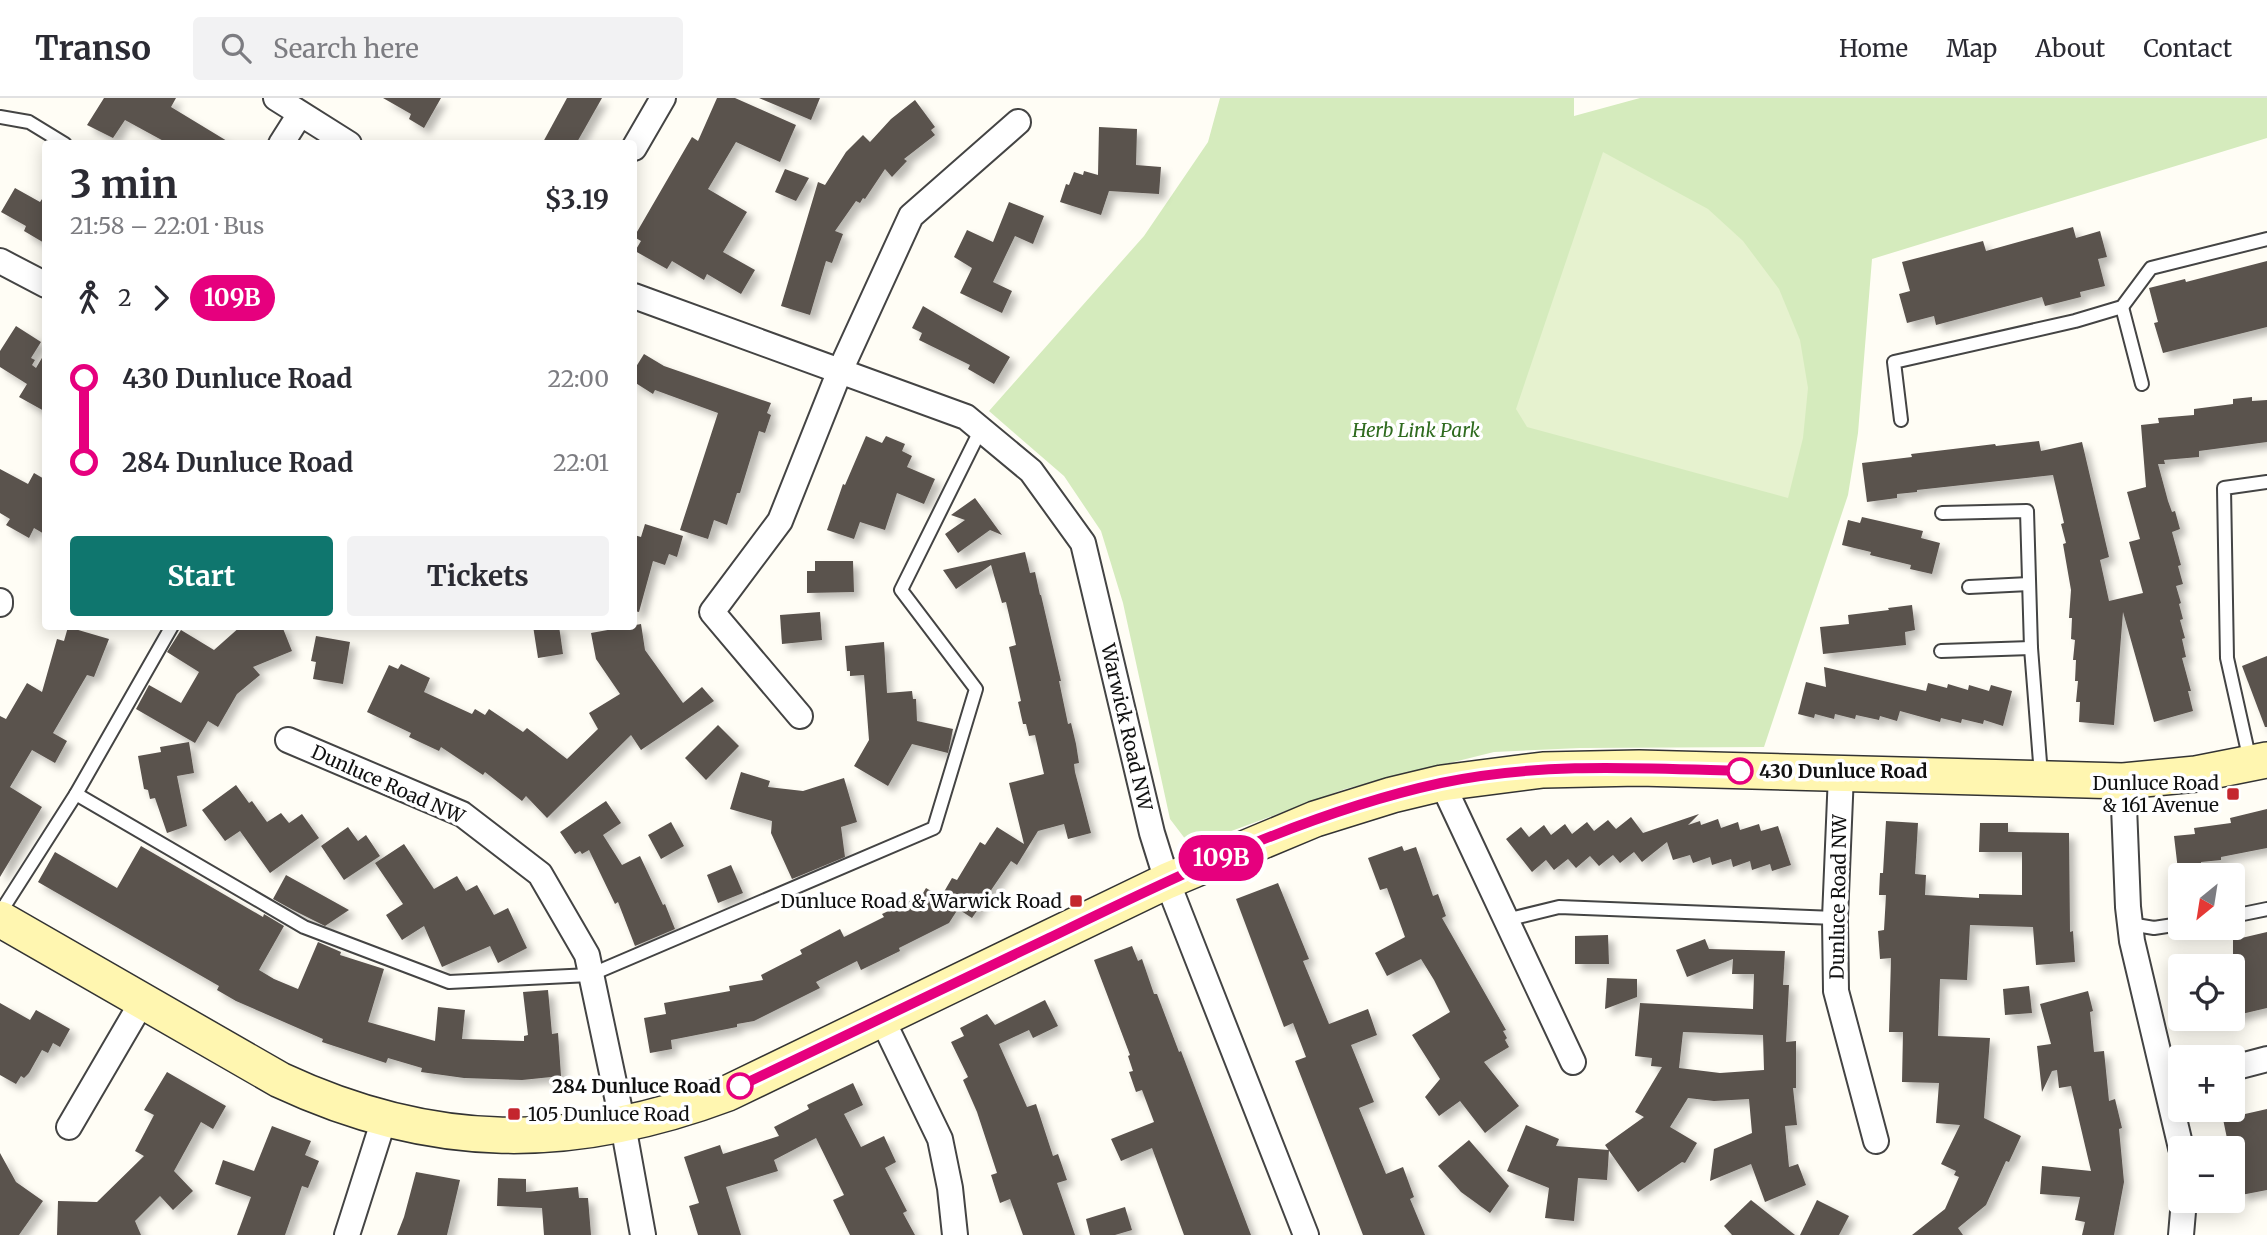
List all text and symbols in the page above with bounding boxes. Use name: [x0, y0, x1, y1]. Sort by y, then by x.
search box: [193, 17, 683, 80]
text: Transo: [35, 28, 151, 69]
icon: search: [217, 29, 255, 67]
text: Search here: [273, 32, 419, 65]
text: Home: [1839, 33, 1908, 64]
text: Map: [1946, 33, 1997, 64]
text: About: [2035, 33, 2105, 64]
text: Contact: [2143, 33, 2232, 64]
text: 3 min: [70, 161, 178, 208]
text: $3.19: [544, 183, 609, 216]
text: 21:58 – 22:01 · Bus: [70, 211, 264, 240]
icon: walk: [70, 279, 108, 317]
icon: forward: [142, 279, 180, 317]
text: 109B: [204, 282, 261, 313]
text: 2: [118, 283, 132, 312]
text: 430 Dunluce Road: [122, 362, 352, 395]
text: 22:00: [547, 364, 609, 393]
park label: Herb Link Park: [1351, 418, 1480, 442]
text: 284 Dunluce Road: [122, 446, 353, 479]
text: 22:01: [553, 448, 609, 477]
button: Start: [70, 536, 333, 616]
button: Tickets: [347, 536, 609, 616]
street label: Warwick Road NW: [1096, 640, 1158, 814]
street label: Dunluce Road NW: [308, 739, 469, 829]
marker: 430 Dunluce Road: [1727, 758, 1753, 784]
place label: 430 Dunluce Road: [1759, 759, 1928, 783]
place label: Dunluce Road & 161 Avenue: [2093, 771, 2219, 817]
marker: Dunluce Road & 161 Avenue: [2225, 786, 2241, 802]
street label: Dunluce Road NW: [1825, 813, 1851, 980]
line badge: 109B: [1172, 835, 1270, 881]
text: 109B: [1193, 842, 1249, 873]
north arrow: [2168, 863, 2245, 940]
map controls: [2168, 863, 2245, 1213]
place label: Dunluce Road & Warwick Road: [780, 889, 1062, 913]
marker: Dunluce Road & Warwick Road: [1068, 893, 1084, 909]
button: locate: [2168, 954, 2245, 1031]
button: +: [2168, 1045, 2245, 1122]
marker: 284 Dunluce Road: [727, 1073, 753, 1099]
place label: 284 Dunluce Road: [552, 1074, 721, 1098]
place label: 105 Dunluce Road: [528, 1102, 690, 1126]
marker: 105 Dunluce Road: [506, 1106, 522, 1122]
button: −: [2168, 1136, 2245, 1213]

